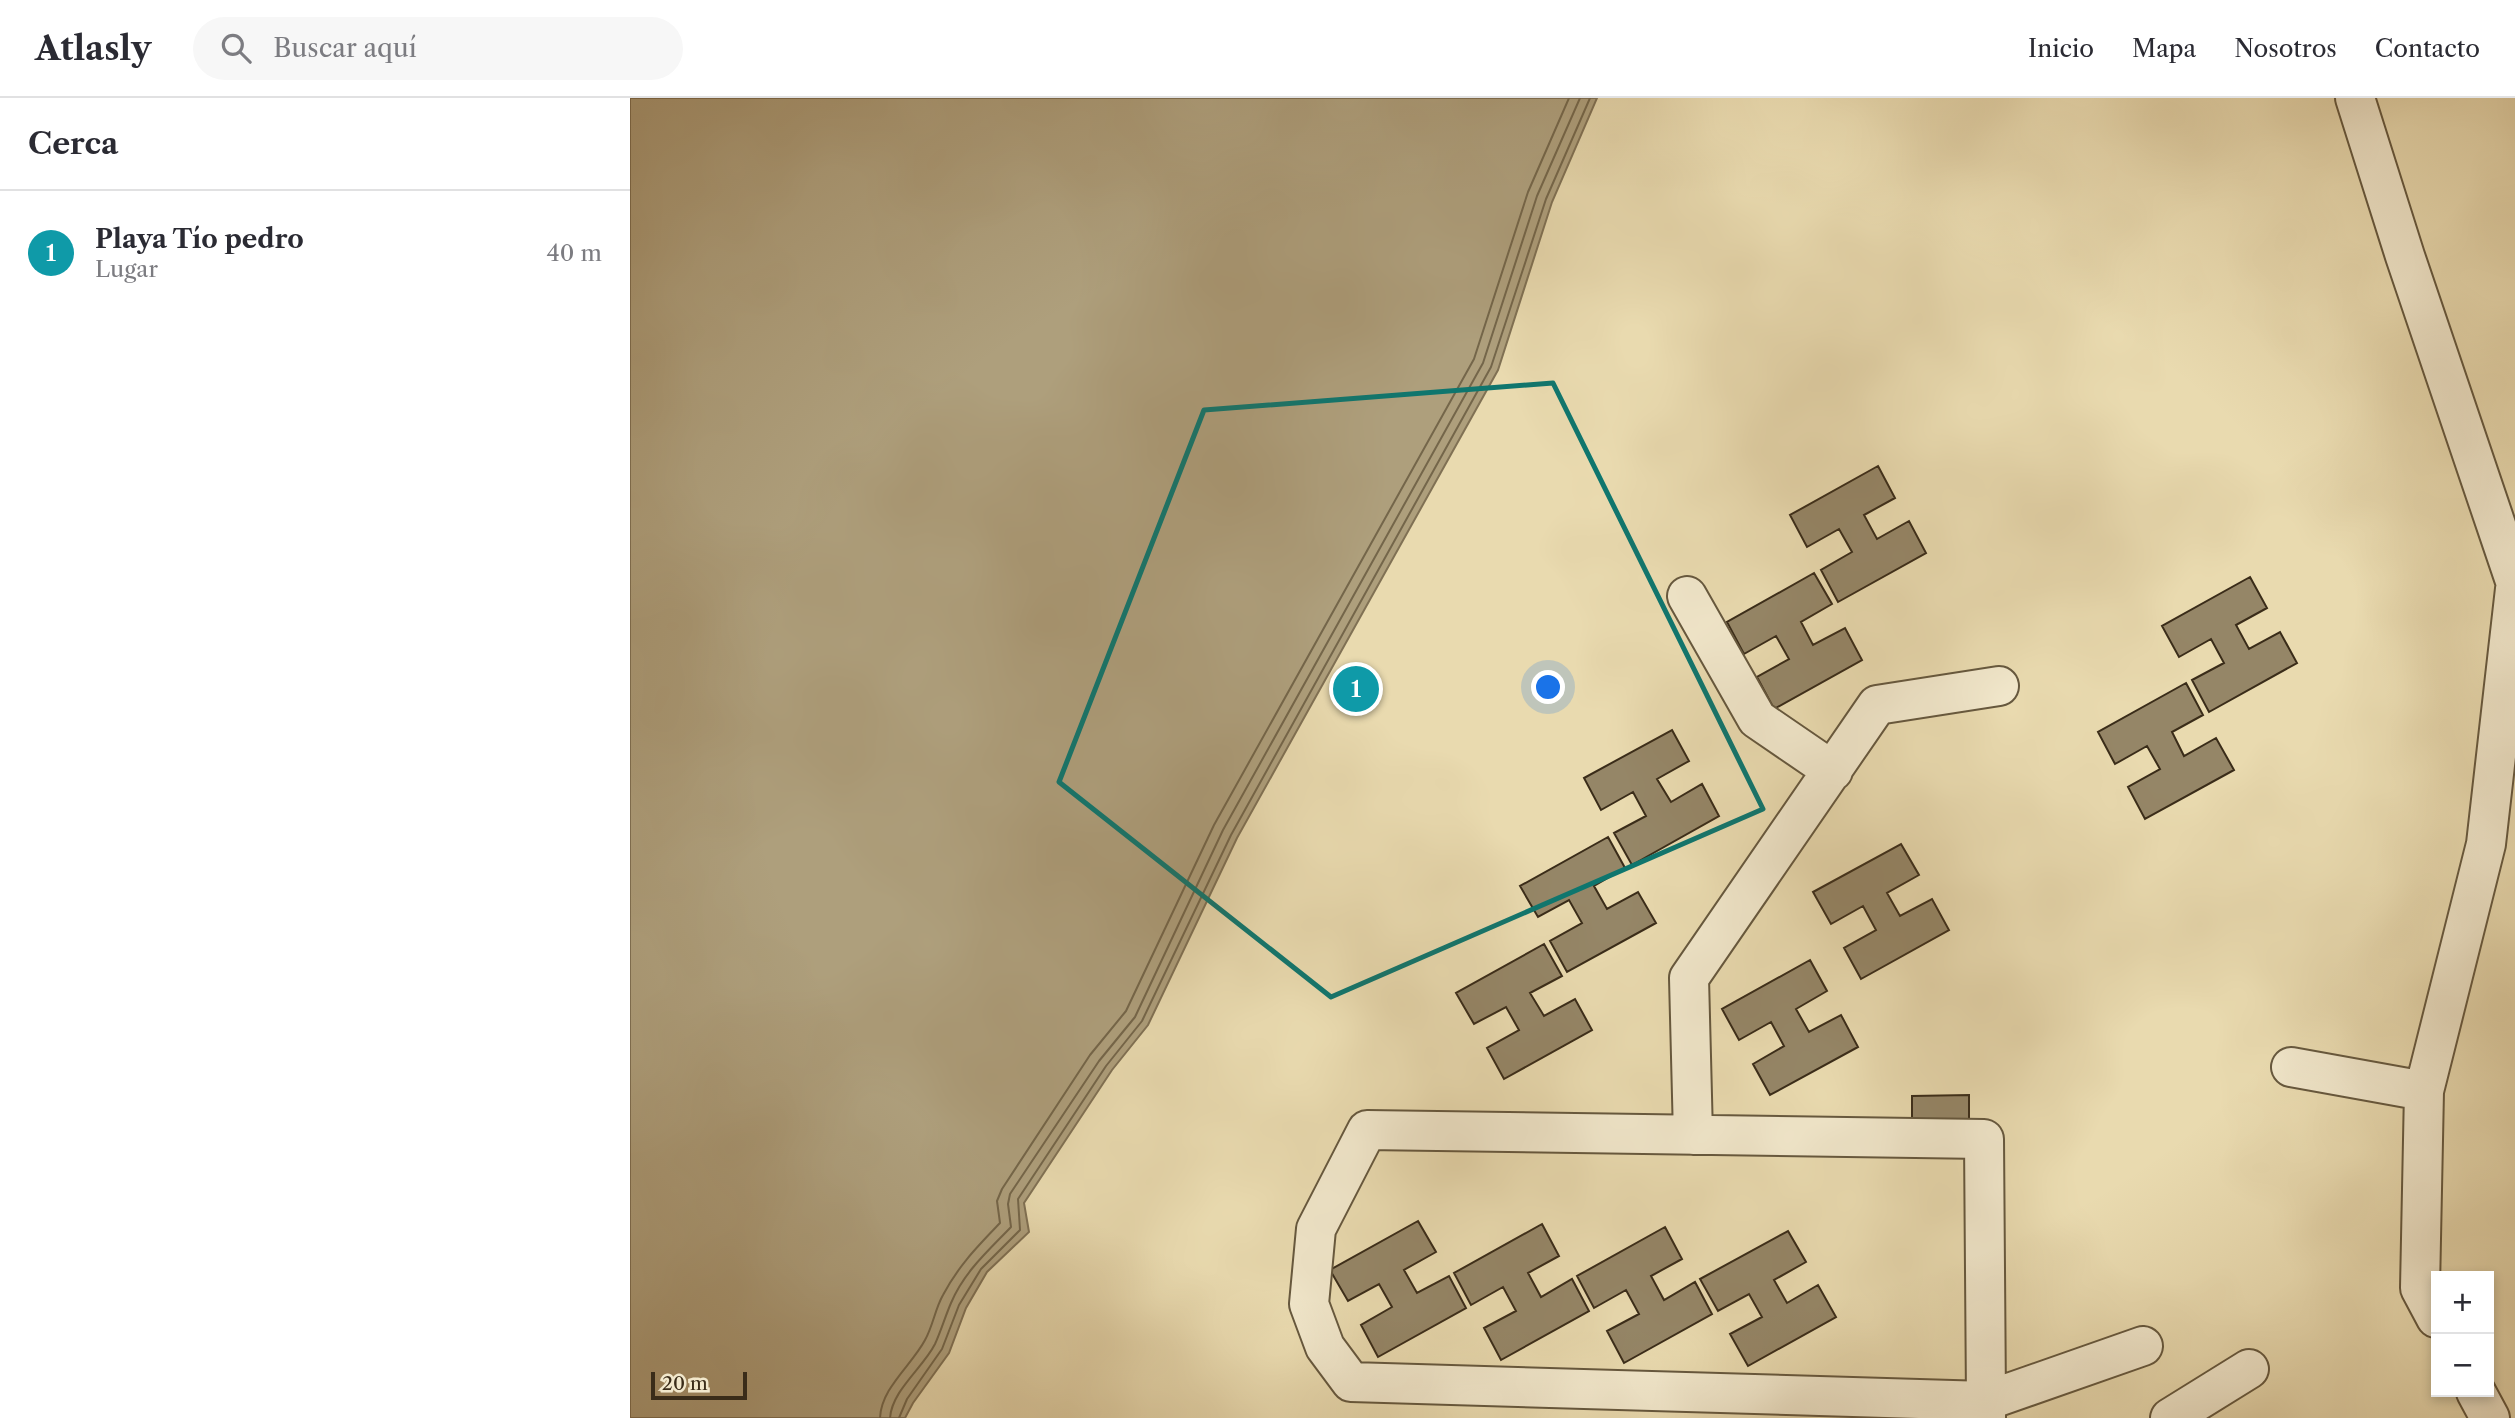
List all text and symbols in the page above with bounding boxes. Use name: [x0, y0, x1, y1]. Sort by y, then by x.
search box: [193, 17, 683, 80]
text: Atlasly: [35, 28, 151, 69]
icon: search: [217, 29, 255, 67]
text: Buscar aquí: [273, 32, 417, 64]
text: Inicio: [2028, 34, 2094, 63]
text: Mapa: [2132, 34, 2196, 63]
text: Nosotros: [2234, 34, 2337, 63]
text: Contacto: [2375, 34, 2480, 63]
text: Cerca: [28, 125, 118, 162]
text: Playa Tío pedro: [95, 223, 304, 255]
text: 1: [46, 239, 56, 267]
text: 40 m: [547, 239, 602, 267]
text: Lugar: [95, 255, 158, 283]
pin: 1: [1333, 663, 1379, 715]
your location: [1531, 670, 1565, 704]
map controls: [2431, 1271, 2494, 1397]
button: +: [2431, 1271, 2494, 1334]
button: −: [2431, 1334, 2494, 1397]
scale bar: [651, 1369, 747, 1401]
text: 20 m: [662, 1372, 708, 1395]

